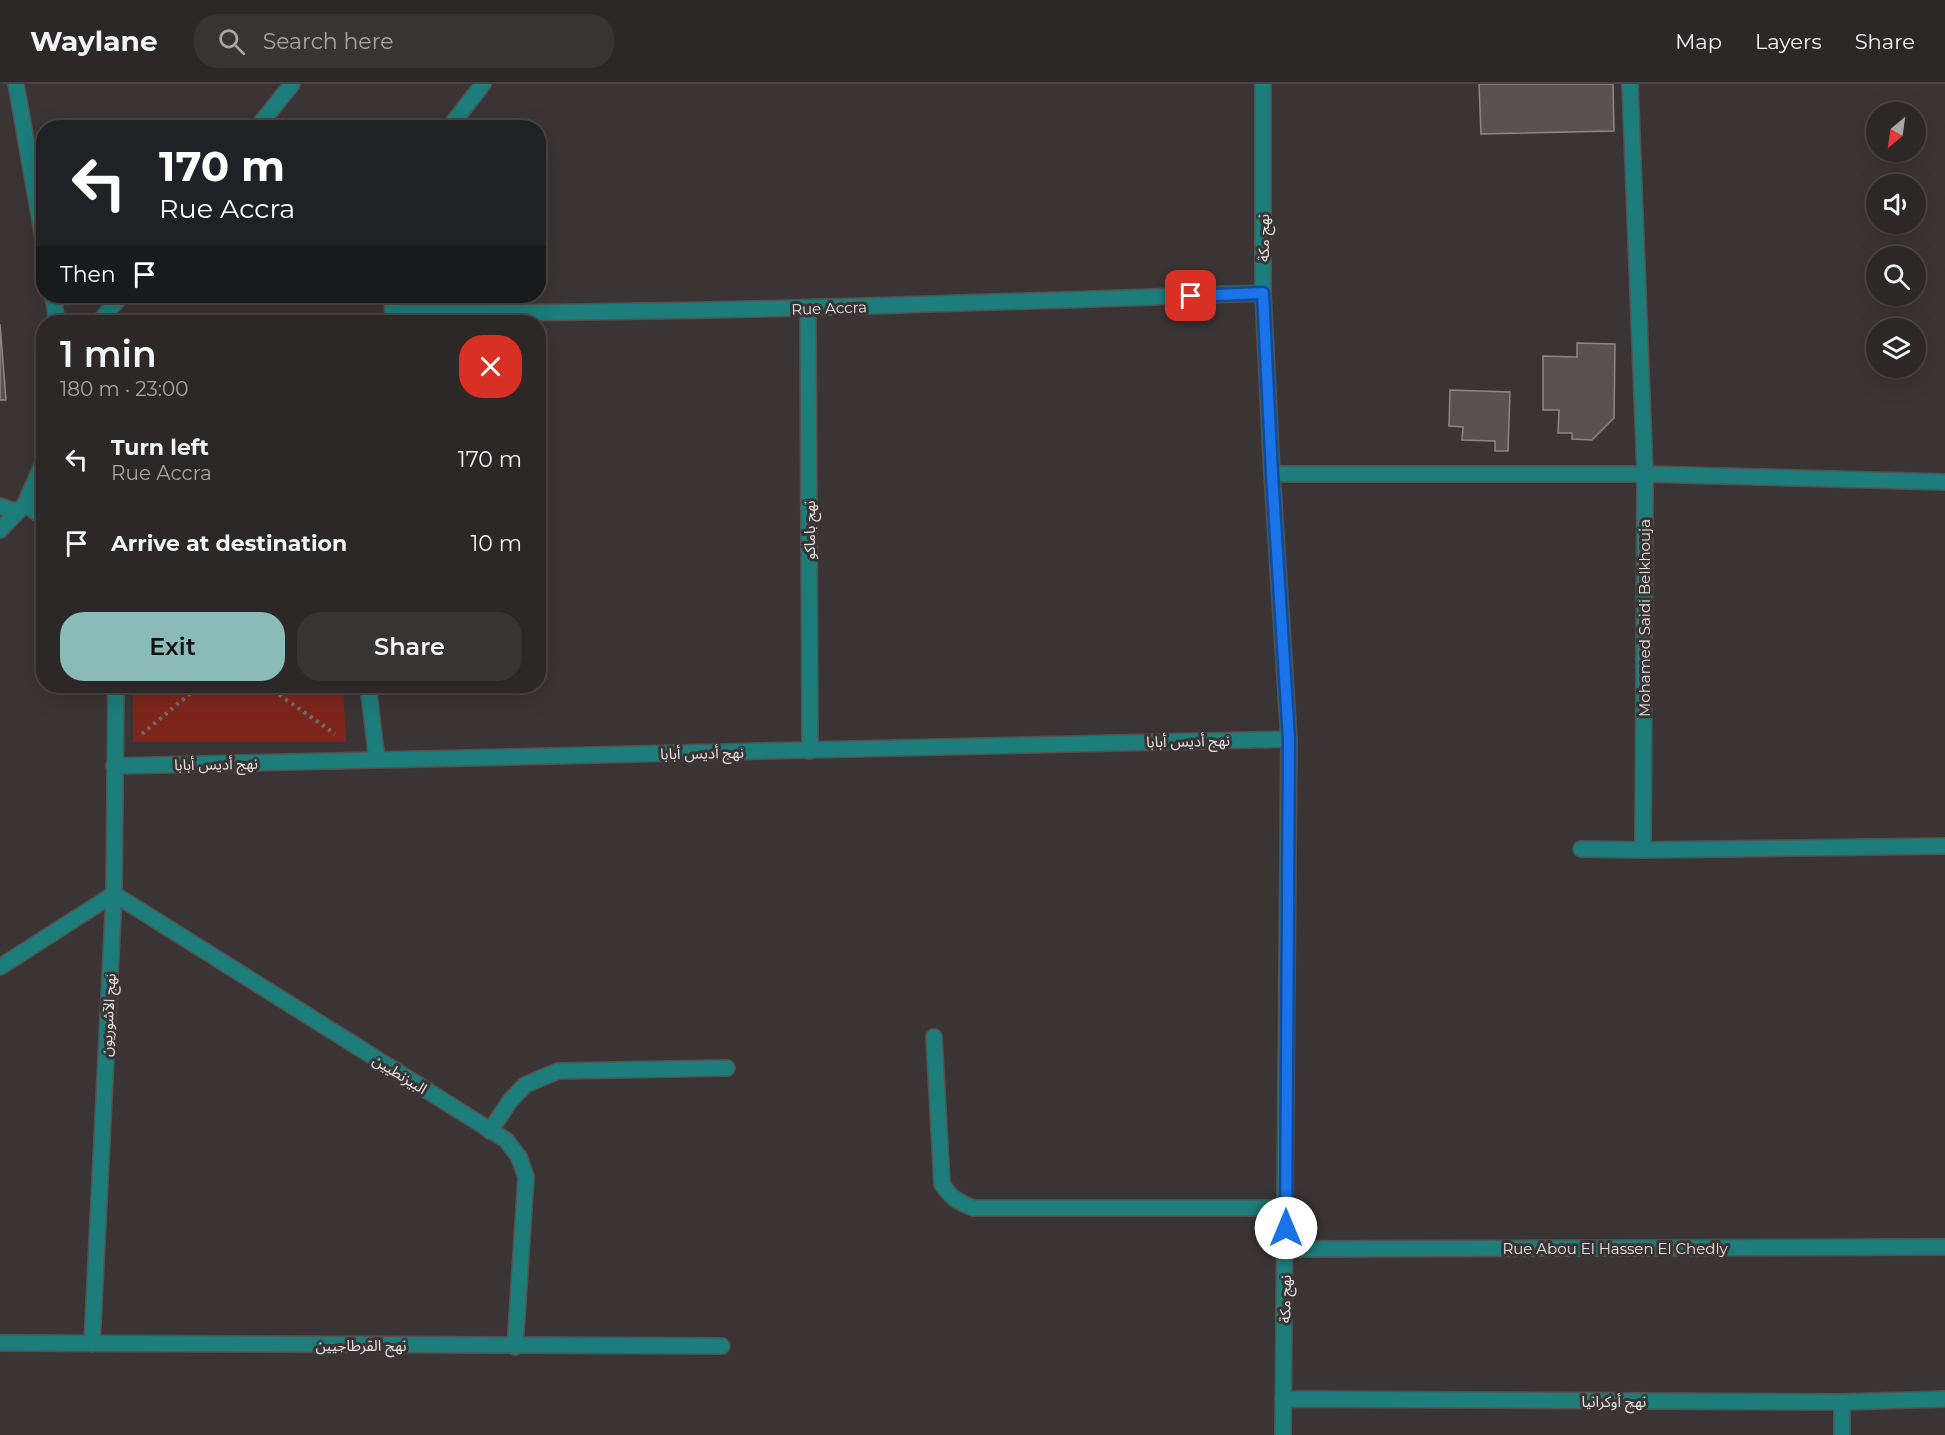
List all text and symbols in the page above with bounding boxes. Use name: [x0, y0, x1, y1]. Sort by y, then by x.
search box: [194, 14, 614, 68]
text: Waylane: [30, 24, 158, 58]
icon: search: [215, 25, 248, 58]
text: Search here: [263, 28, 393, 55]
text: Map: [1675, 29, 1722, 54]
text: Layers: [1755, 29, 1822, 54]
text: Share: [1855, 29, 1915, 54]
north arrow: [1866, 102, 1926, 162]
map controls: [1866, 102, 1926, 378]
text: 170 m: [159, 140, 285, 192]
icon: left: [60, 144, 138, 222]
button: sound: [1866, 174, 1926, 234]
text: Rue Accra: [159, 192, 295, 225]
street label: نهج مكة: [1254, 214, 1276, 262]
button: search: [1866, 246, 1926, 306]
icon: arrive: [128, 258, 161, 291]
text: Then: [60, 261, 116, 288]
pin: [1165, 270, 1216, 321]
icon: arrive: [1174, 279, 1207, 312]
street label: Rue Accra: [791, 297, 867, 319]
button: layers: [1866, 318, 1926, 378]
text: 1 min: [60, 332, 157, 376]
button: close: [459, 335, 522, 398]
text: 180 m · 23:00: [60, 377, 189, 401]
text: Turn left: [111, 434, 209, 461]
icon: left: [60, 443, 93, 476]
text: 170 m: [458, 446, 522, 473]
text: Rue Accra: [111, 461, 212, 485]
street label: نهج باماكو: [800, 500, 822, 560]
street label: Mohamed Saidi Belkhouja: [1635, 519, 1654, 717]
icon: arrive: [60, 527, 93, 560]
text: Arrive at destination: [111, 530, 347, 557]
text: 10 m: [470, 530, 522, 557]
button: Exit: [60, 612, 285, 681]
button: Share: [297, 612, 522, 681]
street label: نهج أديس أبابا: [1146, 731, 1230, 754]
street label: نهج أديس أبابا: [660, 743, 744, 766]
street label: نهج أديس أبابا: [174, 754, 258, 777]
street label: نهج الآشوريون: [96, 973, 123, 1057]
street label: البيزنطيين: [369, 1050, 431, 1098]
position arrow: [1254, 1196, 1318, 1260]
street label: Rue Abou El Hassen El Chedly: [1502, 1239, 1728, 1258]
street label: نهج مكة: [1275, 1275, 1298, 1323]
street label: نهج القرطاجيين: [315, 1336, 407, 1358]
street label: نهج أوكرانيا: [1582, 1392, 1646, 1414]

